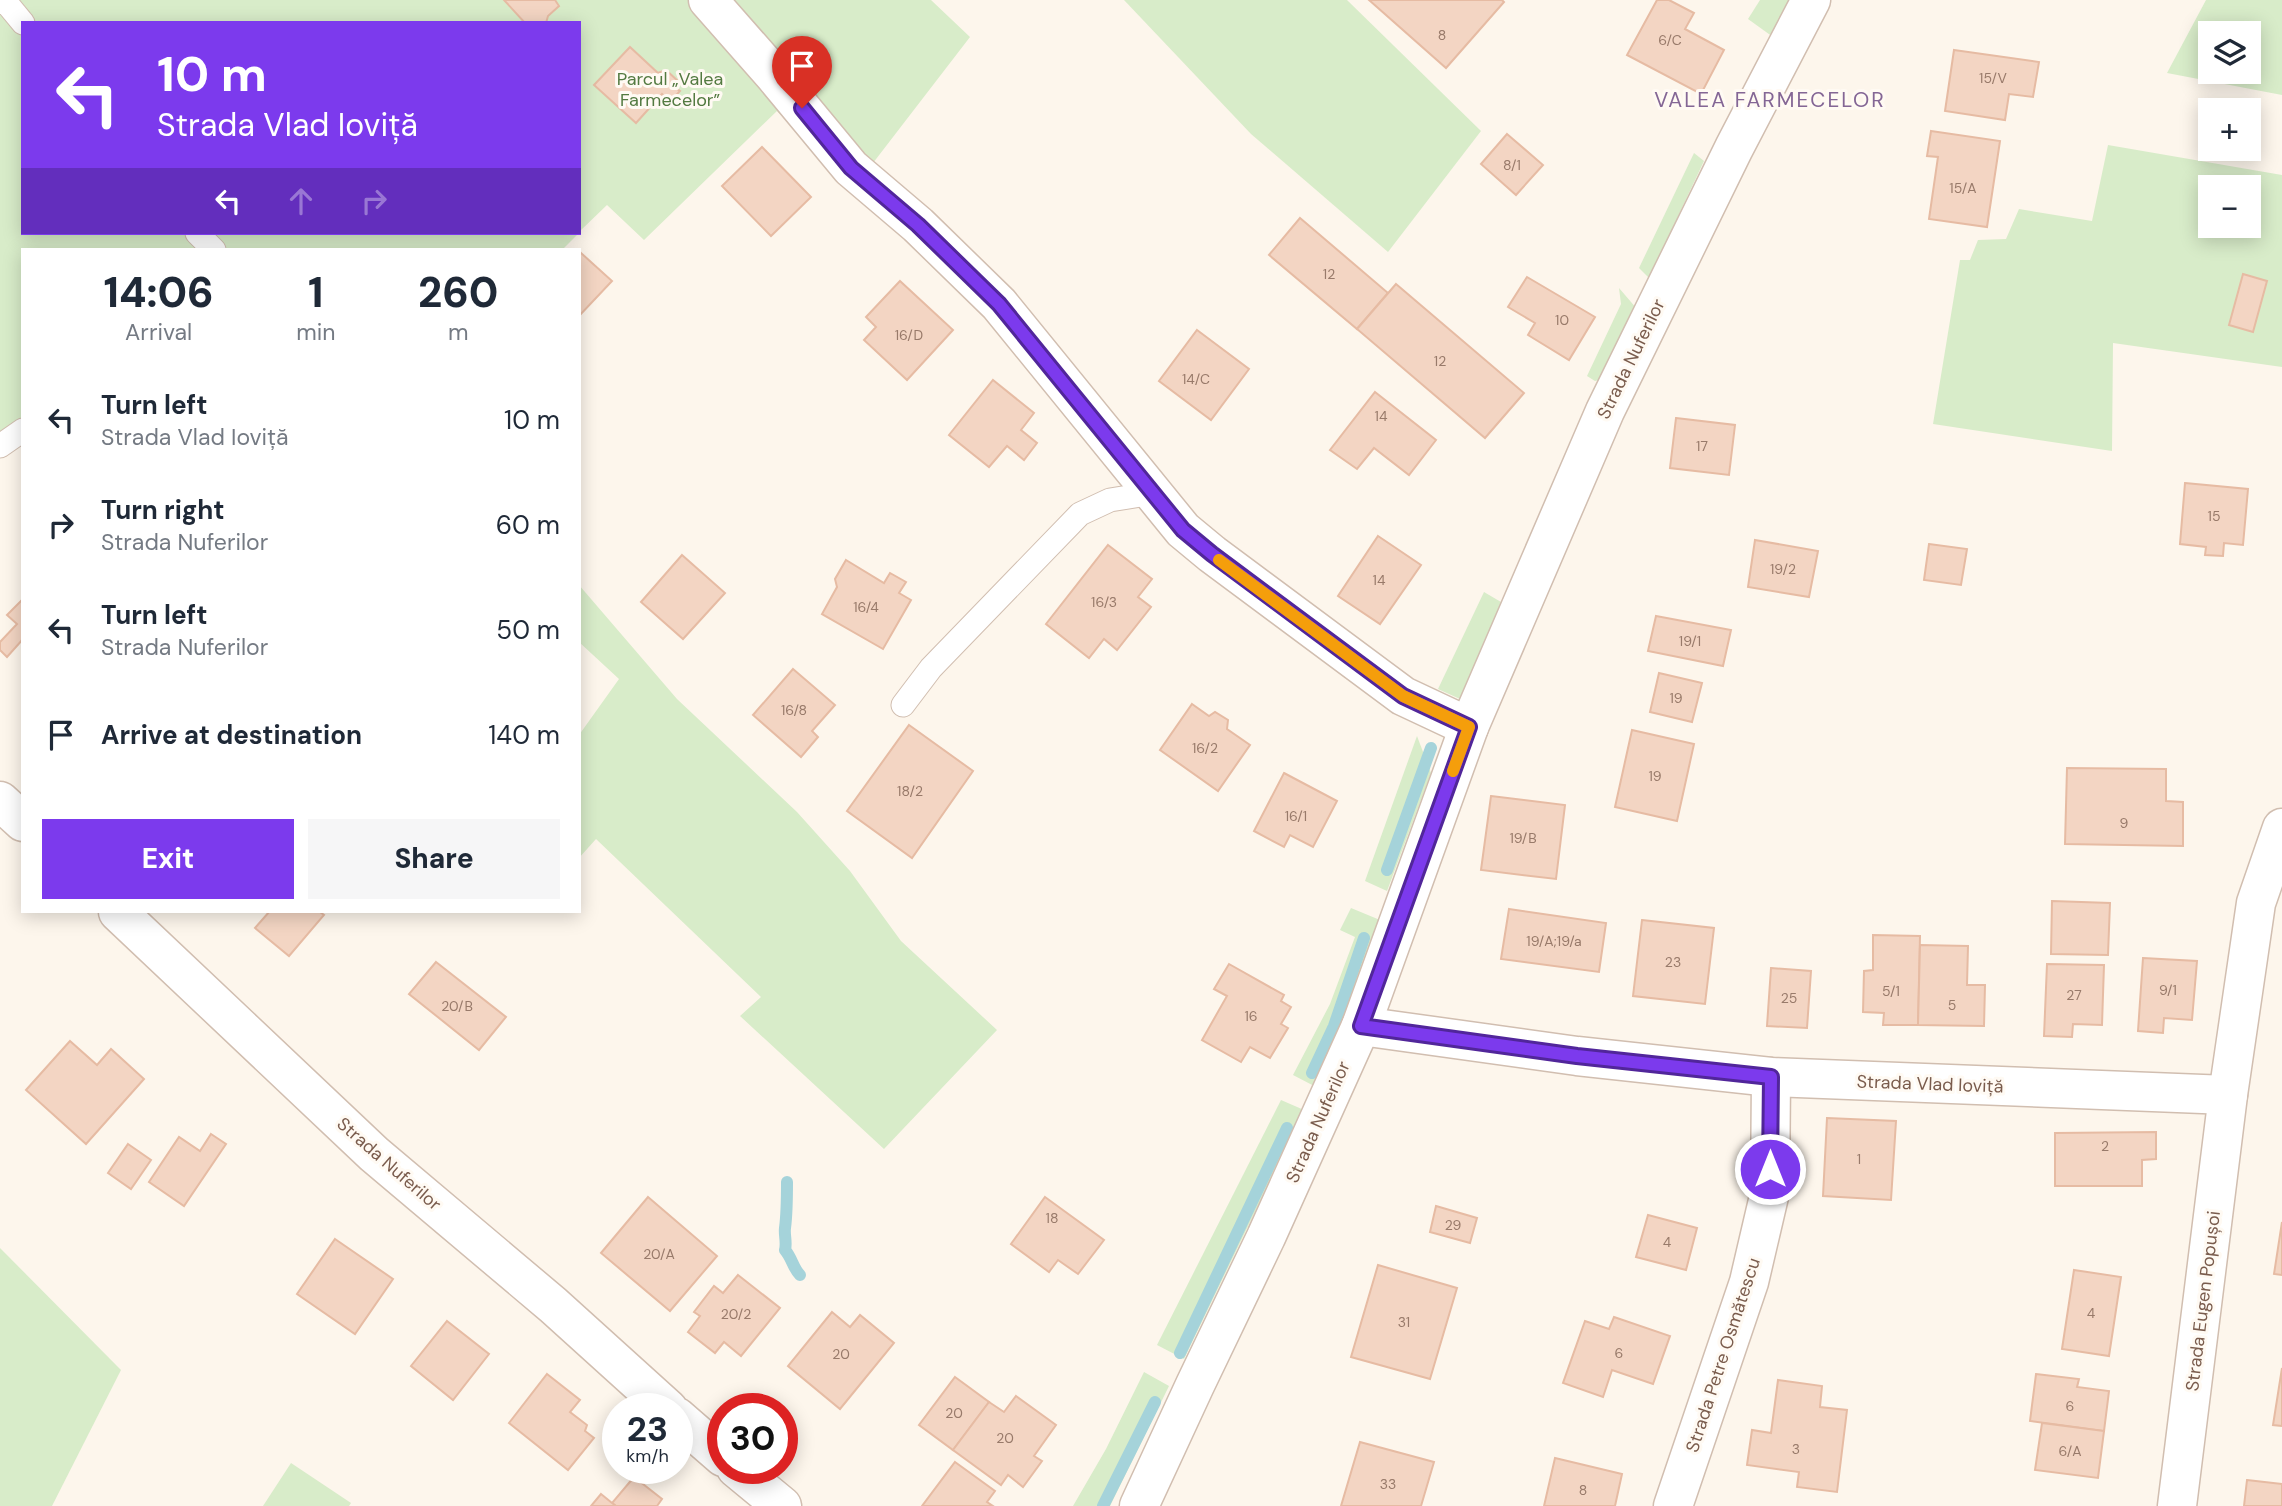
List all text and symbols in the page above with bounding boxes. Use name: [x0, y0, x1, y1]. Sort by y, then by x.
map controls: [2198, 21, 2261, 238]
button: layers: [2198, 21, 2261, 84]
house number: 8: [1438, 26, 1446, 44]
house number: 6/C: [1658, 31, 1682, 49]
pin: [772, 36, 832, 108]
text: 10 m: [157, 42, 267, 106]
icon: arrive: [783, 47, 821, 85]
icon: left: [42, 49, 133, 140]
park label: Parcul „Valea Farmecelor”: [617, 67, 723, 112]
house number: 15/V: [1979, 69, 2008, 87]
district label: VALEA FARMECELOR: [1654, 86, 1886, 114]
button: +: [2198, 98, 2261, 161]
text: Strada Vlad Ioviță: [157, 104, 418, 146]
house number: 8/1: [1503, 156, 1521, 174]
button: −: [2198, 175, 2261, 238]
house number: 15/A: [1949, 179, 1977, 197]
icon: left: [209, 182, 247, 220]
icon: ahead: [282, 182, 320, 220]
icon: right: [355, 182, 393, 220]
text: 14:06: [103, 265, 214, 320]
text: 1: [308, 265, 324, 320]
text: 260: [418, 265, 499, 320]
house number: 12: [1323, 265, 1335, 283]
street label: Strada Nuferilor: [1592, 295, 1671, 423]
house number: 10: [1555, 311, 1569, 329]
text: Arrival: [125, 317, 192, 347]
text: min: [296, 317, 335, 347]
text: m: [448, 317, 468, 347]
house number: 16/D: [895, 326, 923, 344]
house number: 12: [1434, 352, 1446, 370]
house number: 14/C: [1182, 370, 1210, 388]
text: Turn left: [101, 388, 208, 422]
icon: left: [42, 401, 80, 439]
text: 10 m: [504, 403, 560, 437]
house number: 14: [1375, 407, 1388, 425]
text: Strada Vlad Ioviță: [101, 422, 289, 452]
house number: 17: [1696, 437, 1708, 455]
text: Turn right: [101, 493, 225, 527]
icon: right: [42, 506, 80, 544]
house number: 15: [2208, 507, 2220, 525]
text: 60 m: [496, 508, 560, 542]
text: Strada Nuferilor: [101, 527, 268, 557]
house number: 19/2: [1770, 560, 1796, 578]
house number: 14: [1373, 571, 1386, 589]
house number: 16/3: [1091, 593, 1117, 611]
text: Turn left: [101, 598, 208, 632]
house number: 16/4: [853, 598, 879, 616]
icon: left: [42, 611, 80, 649]
text: 50 m: [496, 613, 560, 647]
text: Strada Nuferilor: [101, 632, 268, 662]
house number: 19/1: [1679, 632, 1701, 650]
house number: 19: [1669, 689, 1683, 707]
house number: 16/8: [781, 701, 807, 719]
icon: arrive: [42, 716, 80, 754]
text: Arrive at destination: [101, 718, 362, 752]
text: 140 m: [488, 718, 560, 752]
house number: 16/2: [1192, 739, 1218, 757]
house number: 19: [1648, 767, 1662, 785]
house number: 18/2: [897, 782, 923, 800]
house number: 16/1: [1285, 807, 1307, 825]
house number: 9: [2120, 814, 2129, 832]
button: Exit: [42, 819, 294, 899]
button: Share: [308, 819, 560, 899]
house number: 19/B: [1509, 829, 1537, 847]
house number: 19/A;19/a: [1526, 932, 1582, 950]
house number: 23: [1665, 953, 1681, 971]
house number: 9/1: [2159, 981, 2177, 999]
house number: 5/1: [1882, 982, 1900, 1000]
house number: 27: [2066, 986, 2082, 1004]
house number: 25: [1781, 989, 1797, 1007]
house number: 5: [1948, 996, 1956, 1014]
house number: 20/B: [441, 997, 473, 1015]
house number: 16: [1244, 1007, 1258, 1025]
street label: Strada Nuferilor: [1280, 1057, 1356, 1187]
street label: Strada Vlad Ioviță: [1856, 1069, 2004, 1099]
street label: Strada Nuferilor: [332, 1112, 447, 1216]
position arrow: [1733, 1132, 1807, 1206]
house number: 2: [2101, 1137, 2109, 1155]
house number: 1: [1857, 1150, 1861, 1168]
house number: 18: [1046, 1209, 1058, 1227]
street label: Strada Eugen Popușoi: [2180, 1209, 2226, 1393]
house number: 29: [1445, 1216, 1462, 1234]
house number: 4: [1663, 1233, 1672, 1251]
house number: 20/A: [643, 1245, 675, 1263]
street label: Strada Petre Osmătescu: [1680, 1255, 1766, 1455]
house number: 4: [2087, 1304, 2096, 1322]
house number: 20/2: [721, 1305, 751, 1323]
house number: 31: [1398, 1313, 1410, 1331]
house number: 6: [1615, 1344, 1623, 1362]
house number: 20: [832, 1345, 850, 1363]
speed limit sign: 30: [707, 1393, 798, 1484]
house number: 6: [2066, 1397, 2074, 1415]
house number: 20: [945, 1404, 963, 1422]
text: 23: [627, 1406, 668, 1452]
house number: 20: [996, 1429, 1014, 1447]
house number: 3: [1792, 1440, 1800, 1458]
house number: 6/A: [2058, 1442, 2082, 1460]
text: km/h: [626, 1444, 669, 1468]
house number: 33: [1380, 1475, 1396, 1493]
house number: 8: [1579, 1481, 1587, 1499]

